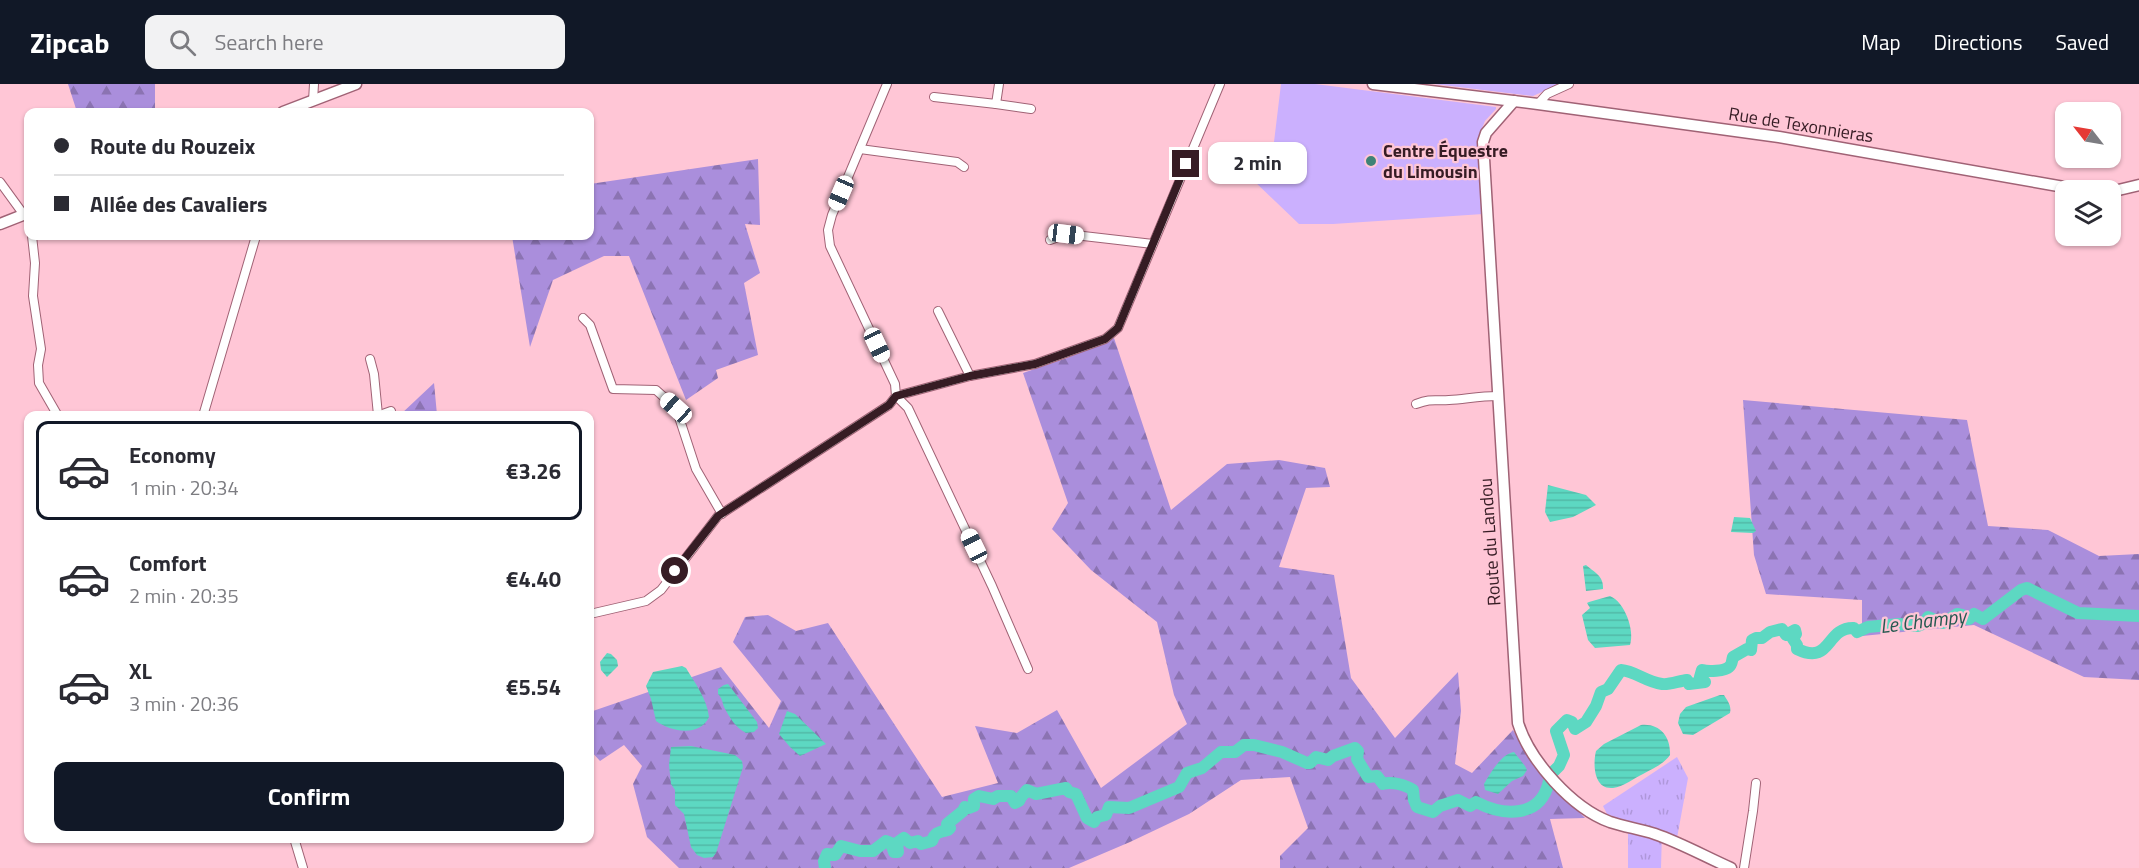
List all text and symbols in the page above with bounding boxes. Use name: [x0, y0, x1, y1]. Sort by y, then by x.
search box: [145, 15, 565, 69]
text: Zipcab: [30, 21, 109, 64]
text: Search here: [214, 25, 324, 59]
icon: search: [166, 26, 199, 59]
text: Map: [1861, 26, 1901, 58]
text: Directions: [1934, 26, 2023, 58]
text: Saved: [2056, 26, 2109, 58]
street label: Rue de Texonnieras: [1727, 100, 1876, 149]
north arrow: [2055, 102, 2121, 168]
map controls: [2055, 102, 2121, 246]
text: Route du Rouzeix: [90, 129, 255, 163]
place label: Centre Équestre du Limousin: [1383, 137, 1508, 185]
callout: 2 min: [1207, 143, 1306, 185]
text: 2 min: [1233, 147, 1282, 178]
route end: [1172, 150, 1199, 177]
marker: Centre Équestre du Limousin: [1364, 154, 1378, 168]
car: [826, 173, 856, 213]
button: layers: [2055, 180, 2121, 246]
text: Allée des Cavaliers: [90, 187, 267, 221]
car: [1047, 223, 1085, 245]
car: [861, 325, 893, 365]
car: [657, 389, 695, 427]
text: Economy: [129, 438, 216, 472]
icon: car: [57, 444, 111, 498]
text: €3.26: [506, 454, 561, 488]
text: 1 min · 20:34: [129, 472, 239, 503]
street label: Route du Landou: [1472, 477, 1507, 607]
car: [958, 526, 990, 566]
text: Comfort: [129, 546, 207, 580]
icon: car: [57, 552, 111, 606]
route start: [661, 557, 688, 584]
text: €4.40: [506, 562, 561, 596]
text: 2 min · 20:35: [129, 580, 239, 611]
water label: Le Champy: [1878, 600, 1970, 641]
text: XL: [129, 654, 152, 688]
icon: car: [57, 660, 111, 714]
text: €5.54: [506, 670, 561, 704]
text: 3 min · 20:36: [129, 688, 239, 719]
button: Confirm: [54, 762, 564, 831]

